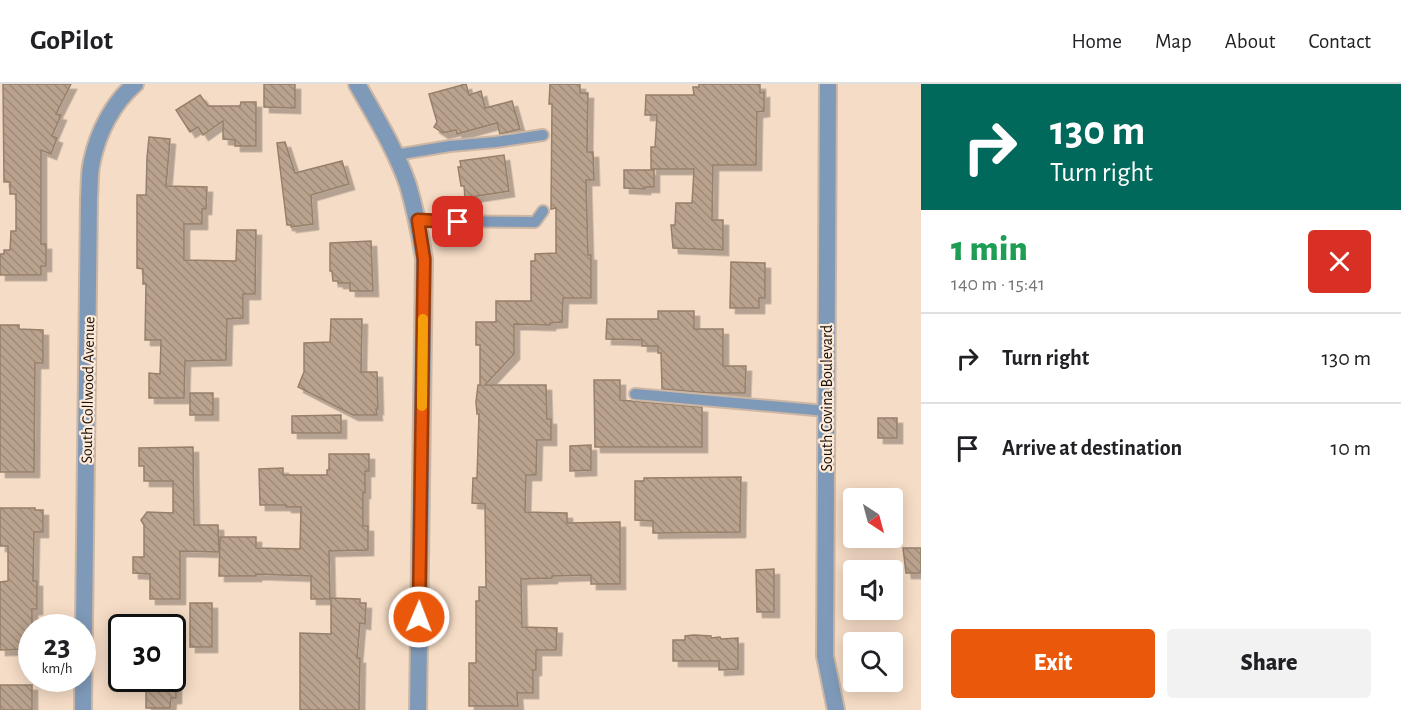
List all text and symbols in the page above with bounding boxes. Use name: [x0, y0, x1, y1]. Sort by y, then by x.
text: GoPilot: [30, 27, 113, 55]
text: Home: [1071, 31, 1122, 52]
text: Map: [1155, 31, 1192, 52]
text: About: [1225, 31, 1275, 52]
text: Contact: [1308, 31, 1371, 52]
icon: right: [951, 108, 1029, 186]
text: 130 m: [1050, 110, 1145, 152]
text: Turn right: [1050, 159, 1153, 186]
pin: [432, 196, 483, 247]
icon: arrive: [441, 205, 474, 238]
button: close: [1308, 230, 1371, 293]
text: 1 min: [951, 231, 1028, 267]
text: 140 m · 15:41: [951, 274, 1045, 294]
street label: South Collwood Avenue: [79, 316, 97, 464]
street label: South Covina Boulevard: [819, 325, 835, 471]
icon: right: [951, 342, 984, 375]
text: Turn right: [1002, 347, 1089, 369]
text: 130 m: [1322, 347, 1371, 369]
icon: arrive: [951, 432, 984, 465]
text: Arrive at destination: [1002, 437, 1182, 459]
text: 10 m: [1331, 437, 1371, 459]
north arrow: [843, 488, 903, 548]
map controls: [843, 488, 903, 692]
button: sound: [843, 560, 903, 620]
position arrow: [387, 585, 451, 649]
speed limit sign: 30: [108, 614, 186, 692]
button: Exit: [951, 629, 1155, 698]
button: Share: [1167, 629, 1371, 698]
text: 23: [43, 631, 71, 661]
button: search: [843, 632, 903, 692]
text: km/h: [42, 661, 72, 676]

